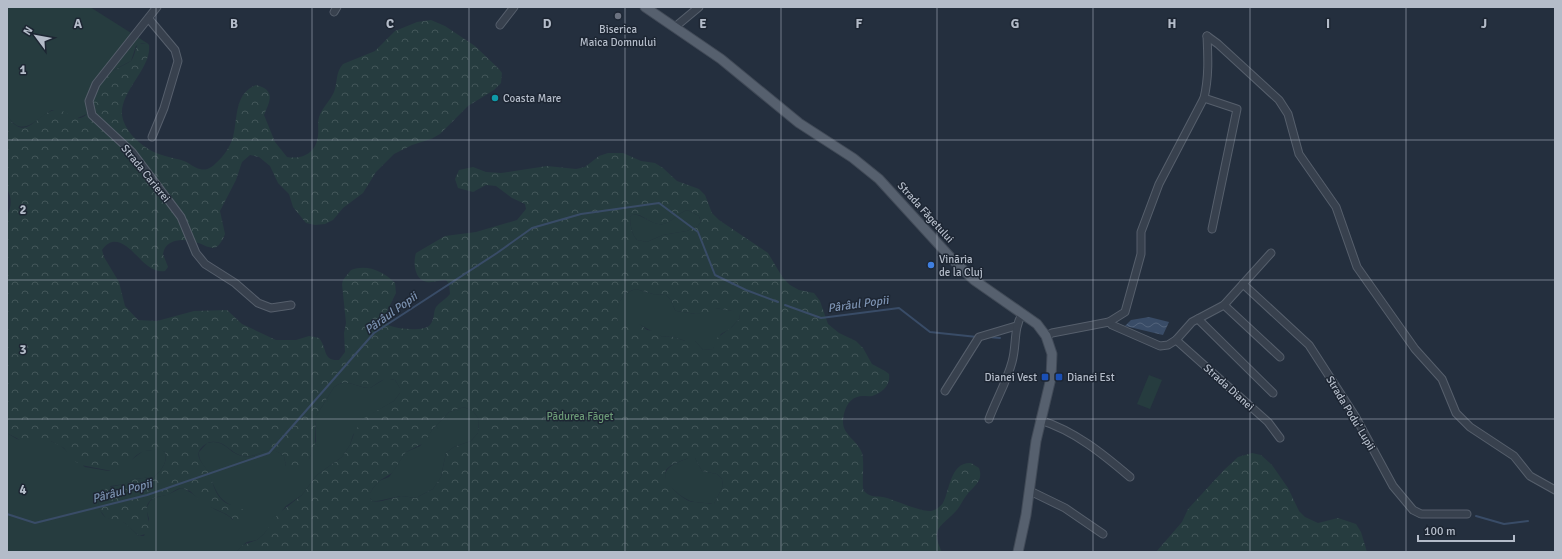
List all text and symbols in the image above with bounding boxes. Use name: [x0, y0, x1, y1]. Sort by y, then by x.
marker: Biserica Maica Domnului: [613, 11, 623, 21]
north arrow: [16, 16, 56, 56]
text: A: [74, 16, 83, 32]
text: B: [230, 16, 238, 32]
text: C: [386, 16, 394, 32]
text: D: [543, 16, 552, 32]
text: E: [699, 16, 707, 32]
text: F: [856, 16, 863, 32]
text: G: [1011, 16, 1019, 32]
text: H: [1168, 16, 1176, 32]
text: I: [1326, 16, 1330, 32]
text: J: [1481, 16, 1487, 32]
place label: Biserica Maica Domnului: [580, 23, 656, 49]
text: N: [20, 24, 35, 38]
text: 1: [19, 62, 27, 78]
place label: Coasta Mare: [503, 92, 561, 105]
marker: Coasta Mare: [490, 93, 500, 103]
street label: Strada Carierei: [118, 142, 173, 205]
street label: Strada Făgetului: [895, 179, 956, 245]
text: 2: [19, 202, 27, 218]
place label: Vinăria de la Cluj: [939, 253, 983, 279]
marker: Vinăria de la Cluj: [926, 260, 936, 270]
water label: Pârâul Popii: [362, 288, 422, 338]
water label: Pârâul Popii: [827, 293, 891, 316]
text: 3: [19, 342, 27, 358]
street label: Strada Dianei: [1201, 361, 1257, 413]
place label: Dianei Vest: [984, 371, 1037, 384]
place label: Dianei Est: [1067, 371, 1115, 384]
marker: Dianei Vest: [1040, 372, 1050, 382]
marker: Dianei Est: [1054, 372, 1064, 382]
street label: Strada Podu' Lupii: [1323, 374, 1378, 453]
park label: Pădurea Făget: [547, 410, 614, 423]
water label: Pârâul Popii: [91, 476, 155, 507]
text: 4: [19, 482, 27, 498]
scale bar: [1418, 517, 1514, 543]
text: 100 m: [1424, 524, 1456, 539]

